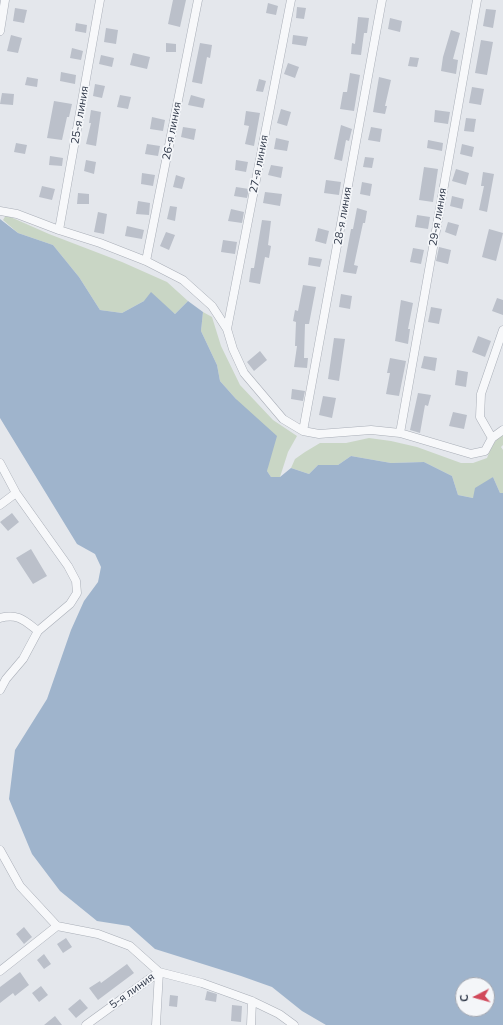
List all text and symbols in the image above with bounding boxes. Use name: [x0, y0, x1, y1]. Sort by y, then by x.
street label: 25-я линия: [68, 85, 92, 145]
street label: 26-я линия: [160, 101, 184, 161]
street label: 27-я линия: [247, 134, 271, 194]
street label: 28-я линия: [331, 186, 355, 246]
street label: 29-я линия: [426, 187, 450, 247]
street label: 5-я линия: [107, 970, 157, 1012]
north arrow: [455, 977, 495, 1017]
text: С: [457, 994, 471, 1003]

